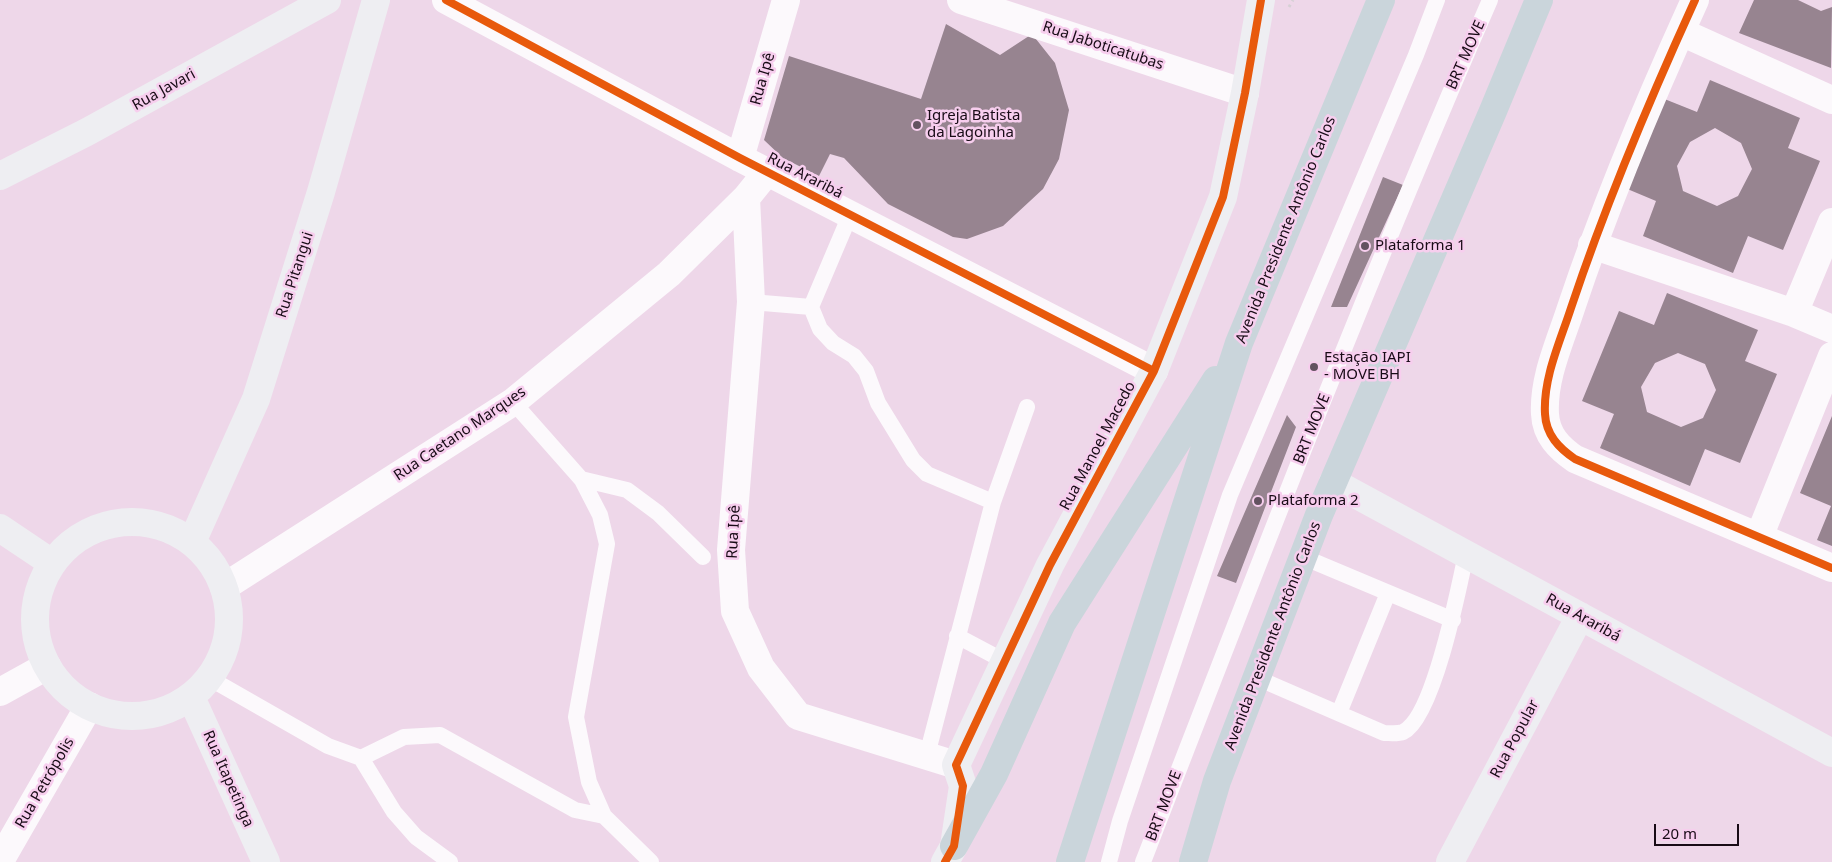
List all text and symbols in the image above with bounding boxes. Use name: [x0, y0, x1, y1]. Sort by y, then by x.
street label: Rua Jaboticatubas: [1040, 18, 1166, 74]
street label: BRT MOVE: [1443, 18, 1489, 92]
street label: Rua Ipê: [747, 51, 779, 107]
street label: Rua Javari: [129, 65, 199, 115]
place label: Igreja Batista da Lagoinha: [927, 107, 1020, 142]
street label: Avenida Presidente Antônio Carlos: [1232, 114, 1340, 346]
marker: Igreja Batista da Lagoinha: [911, 119, 923, 131]
street label: Rua Araribá: [764, 149, 846, 203]
street label: Rua Pitangui: [273, 230, 317, 320]
place label: Plataforma 1: [1375, 237, 1466, 255]
marker: Plataforma 1: [1359, 240, 1371, 252]
place label: Estação IAPI - MOVE BH: [1324, 349, 1411, 384]
marker: Estação IAPI - MOVE BH: [1308, 361, 1320, 373]
street label: Rua Manoel Macedo: [1056, 378, 1140, 514]
street label: Rua Caetano Marques: [391, 383, 529, 485]
street label: BRT MOVE: [1290, 391, 1334, 467]
place label: Plataforma 2: [1268, 492, 1359, 510]
marker: Plataforma 2: [1252, 495, 1264, 507]
street label: Rua Ipê: [724, 505, 744, 559]
street label: Avenida Presidente Antônio Carlos: [1221, 519, 1325, 753]
street label: Rua Araribá: [1543, 590, 1623, 646]
street label: Rua Popular: [1487, 697, 1543, 781]
street label: Rua Itapetinga: [199, 728, 257, 830]
street label: Rua Petrópolis: [12, 734, 78, 832]
street label: BRT MOVE: [1142, 768, 1186, 844]
scale bar: [1657, 814, 1742, 846]
text: 20 m: [1662, 823, 1697, 843]

